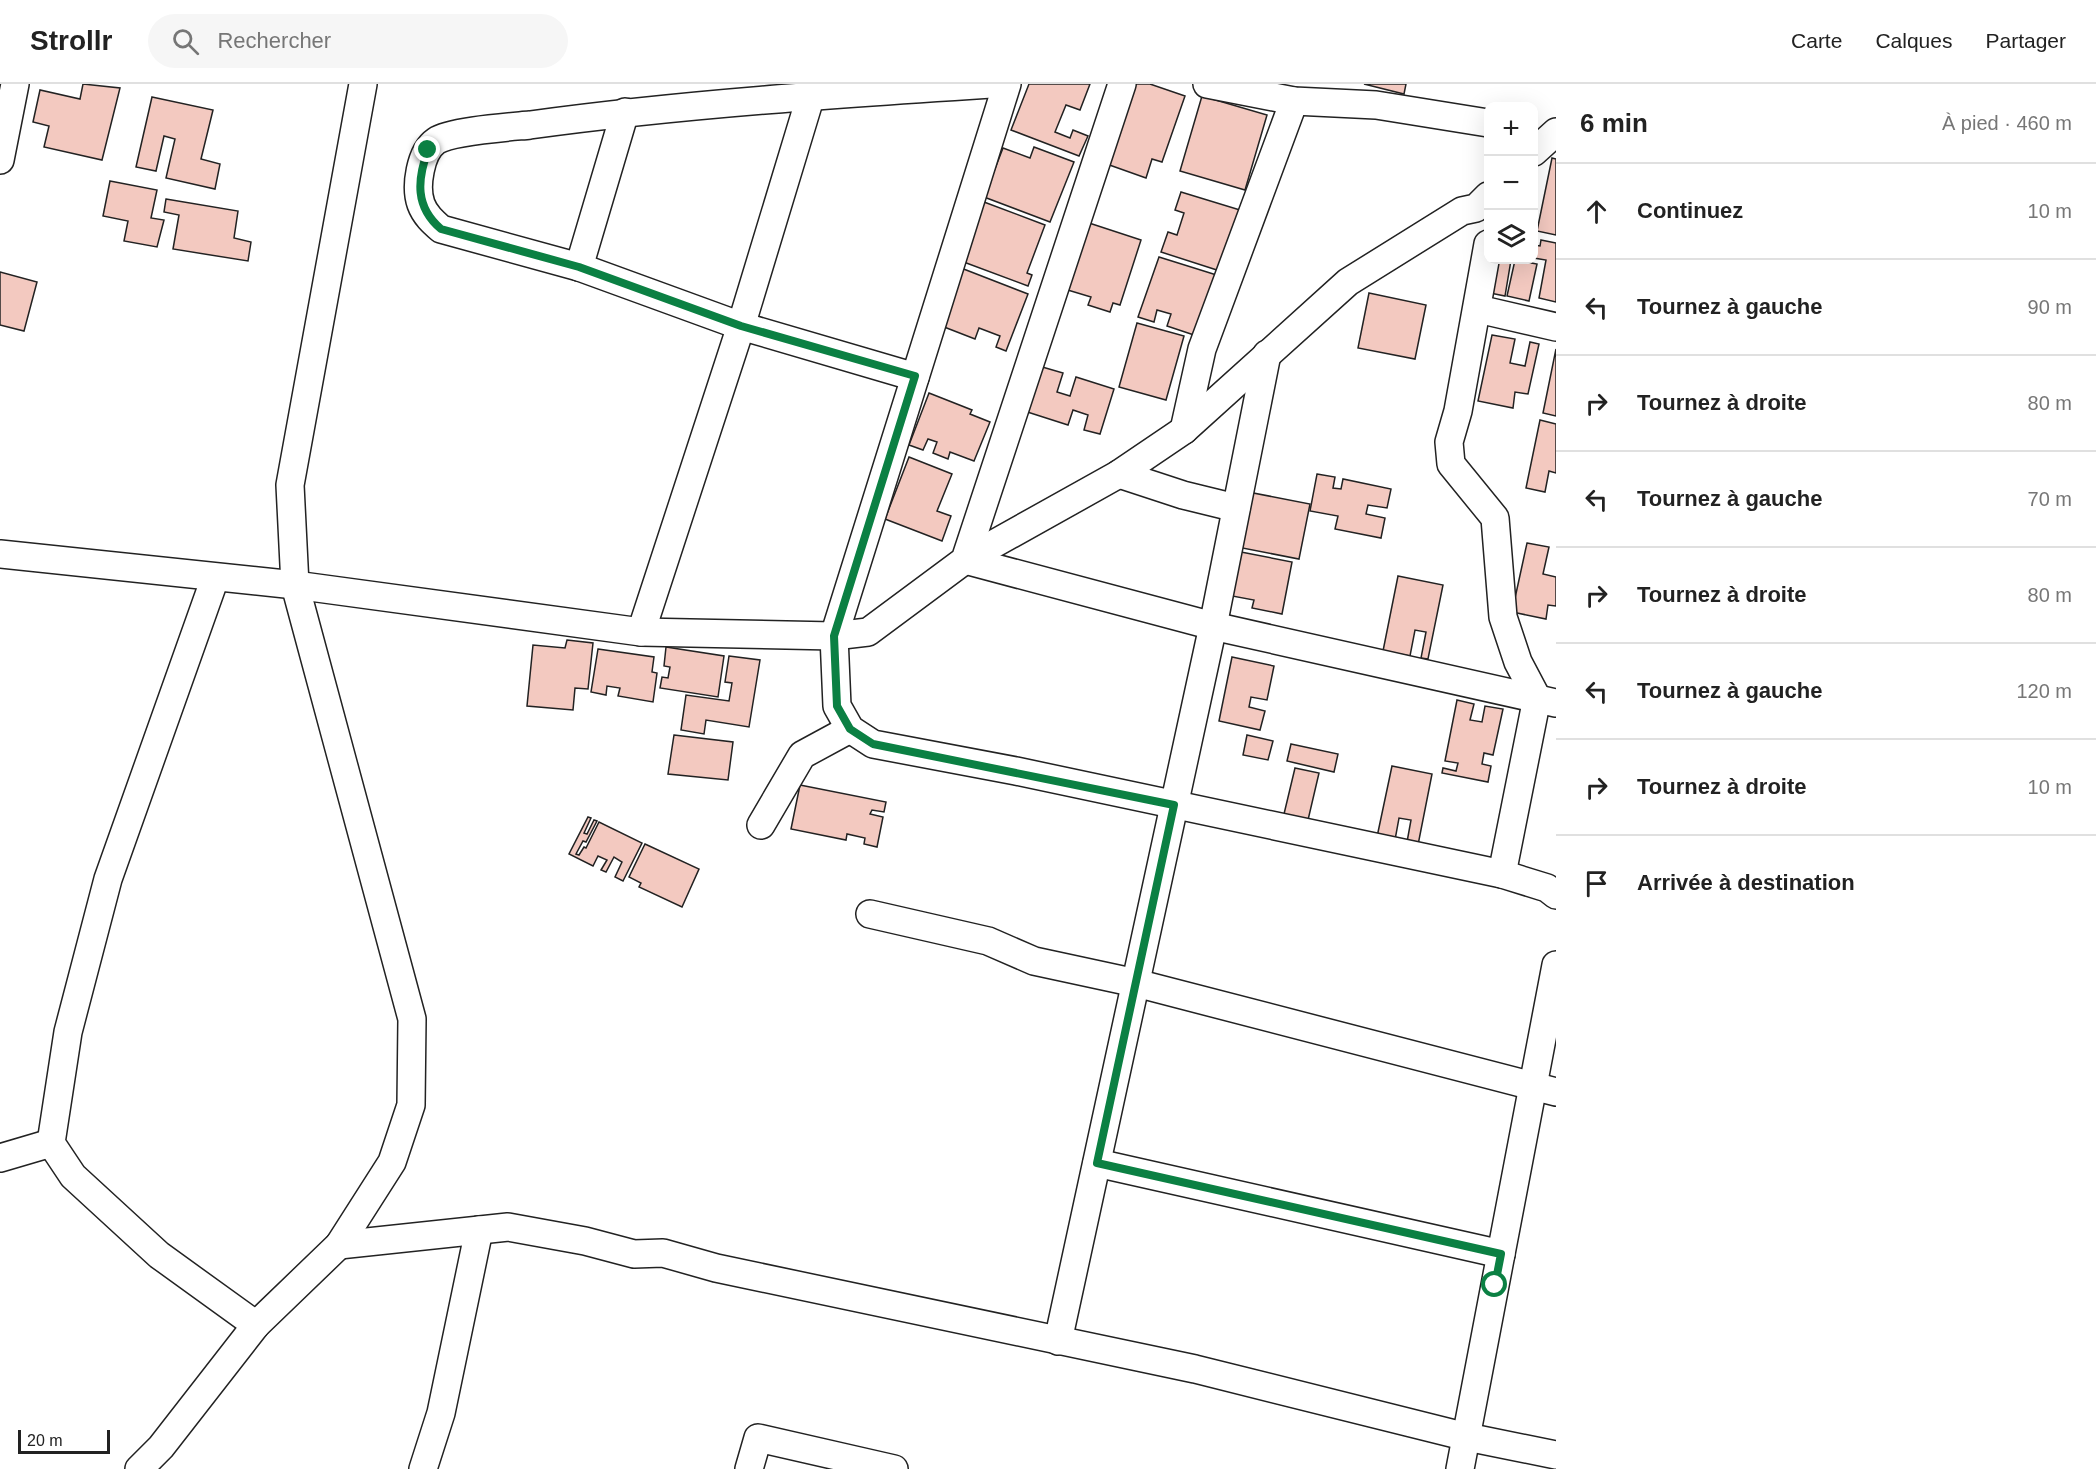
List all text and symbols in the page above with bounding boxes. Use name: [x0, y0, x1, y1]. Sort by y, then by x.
search box: [148, 14, 568, 68]
text: Strollr: [30, 25, 112, 56]
icon: search: [169, 25, 202, 58]
text: Rechercher: [217, 28, 331, 53]
text: Carte: [1791, 29, 1842, 52]
text: Calques: [1875, 29, 1952, 52]
text: Partager: [1985, 29, 2066, 52]
map controls: [1484, 102, 1538, 264]
button: +: [1484, 102, 1538, 156]
text: 6 min: [1580, 108, 1648, 138]
text: À pied · 460 m: [1942, 112, 2072, 134]
route end: [414, 136, 440, 162]
button: −: [1484, 156, 1538, 210]
icon: ahead: [1580, 195, 1613, 228]
text: Continuez: [1637, 198, 1743, 223]
text: 10 m: [2028, 200, 2072, 222]
button: layers: [1484, 210, 1538, 264]
icon: left: [1580, 291, 1613, 324]
text: Tournez à gauche: [1637, 294, 1822, 319]
text: 90 m: [2028, 296, 2072, 318]
icon: right: [1580, 387, 1613, 420]
text: Tournez à droite: [1637, 390, 1807, 415]
text: 80 m: [2028, 392, 2072, 414]
icon: left: [1580, 483, 1613, 516]
text: Tournez à gauche: [1637, 486, 1822, 511]
text: 70 m: [2028, 488, 2072, 510]
icon: right: [1580, 579, 1613, 612]
text: Tournez à droite: [1637, 582, 1807, 607]
text: 80 m: [2028, 584, 2072, 606]
icon: left: [1580, 675, 1613, 708]
text: Tournez à gauche: [1637, 678, 1822, 703]
text: 120 m: [2016, 680, 2072, 702]
icon: right: [1580, 771, 1613, 804]
text: Tournez à droite: [1637, 774, 1807, 799]
text: 10 m: [2028, 776, 2072, 798]
icon: arrive: [1580, 867, 1613, 900]
text: Arrivée à destination: [1637, 870, 1855, 895]
route start: [1481, 1271, 1507, 1297]
scale bar: [18, 1427, 110, 1454]
text: 20 m: [27, 1432, 63, 1449]

